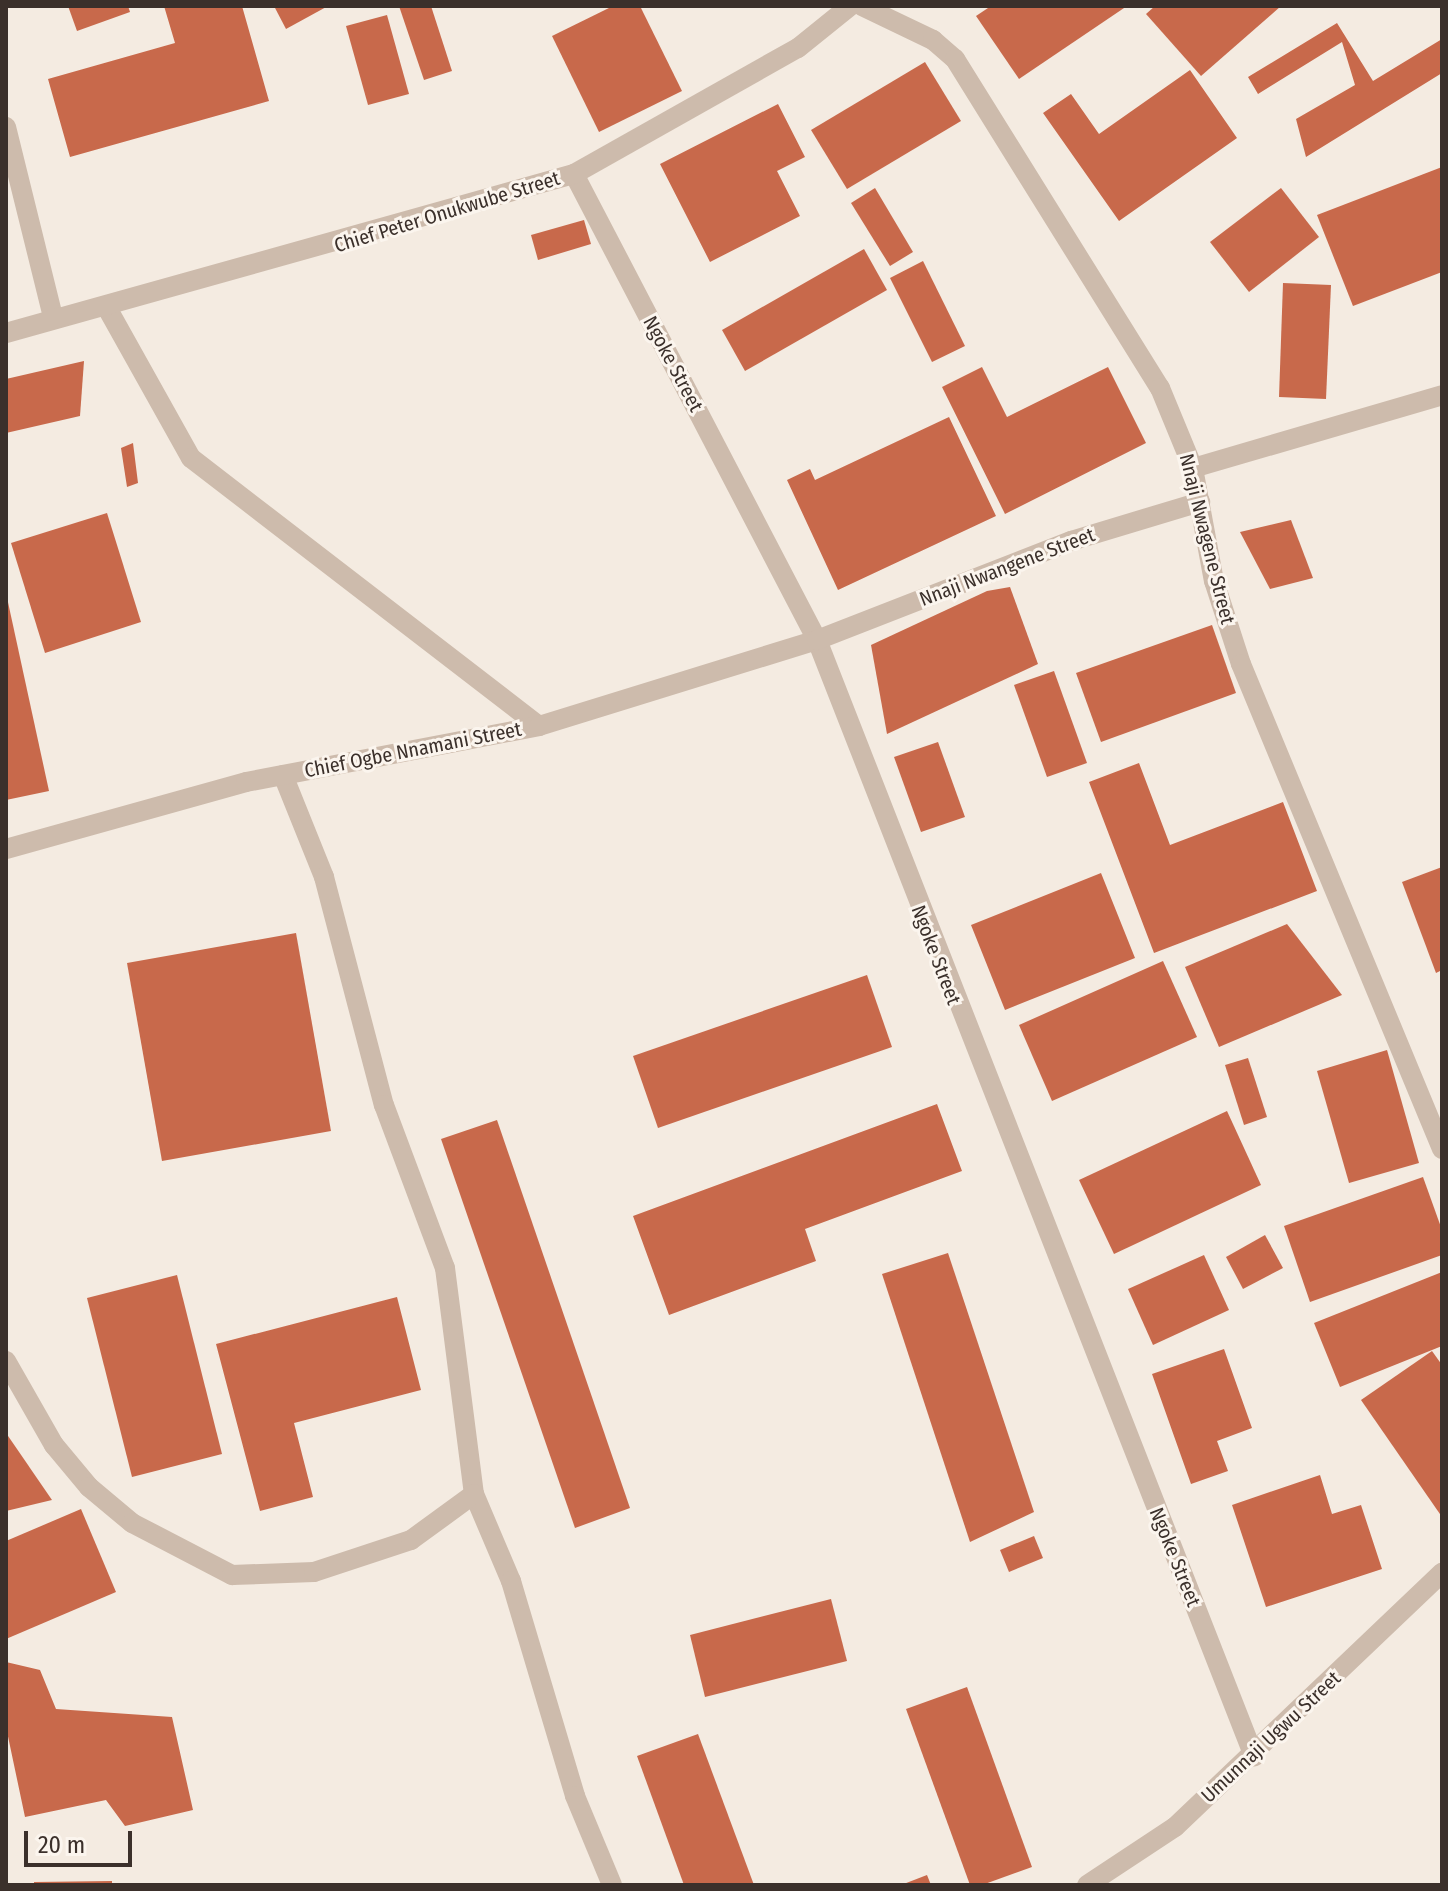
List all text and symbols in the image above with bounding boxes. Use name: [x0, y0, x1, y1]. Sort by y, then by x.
street label: Chief Peter Onukwube Street: [331, 166, 563, 258]
street label: Ngoke Street: [638, 312, 708, 416]
street label: Nnaji Nwagene Street: [1174, 451, 1240, 627]
street label: Nnaji Nwangene Street: [916, 523, 1098, 611]
street label: Chief Ogbe Nnamani Street: [302, 717, 524, 783]
street label: Ngoke Street: [906, 902, 966, 1008]
street label: Ngoke Street: [1144, 1504, 1206, 1610]
street label: Umunnaji Ugwu Street: [1196, 1666, 1346, 1808]
scale bar: [28, 1815, 136, 1865]
text: 20 m: [38, 1831, 85, 1859]

